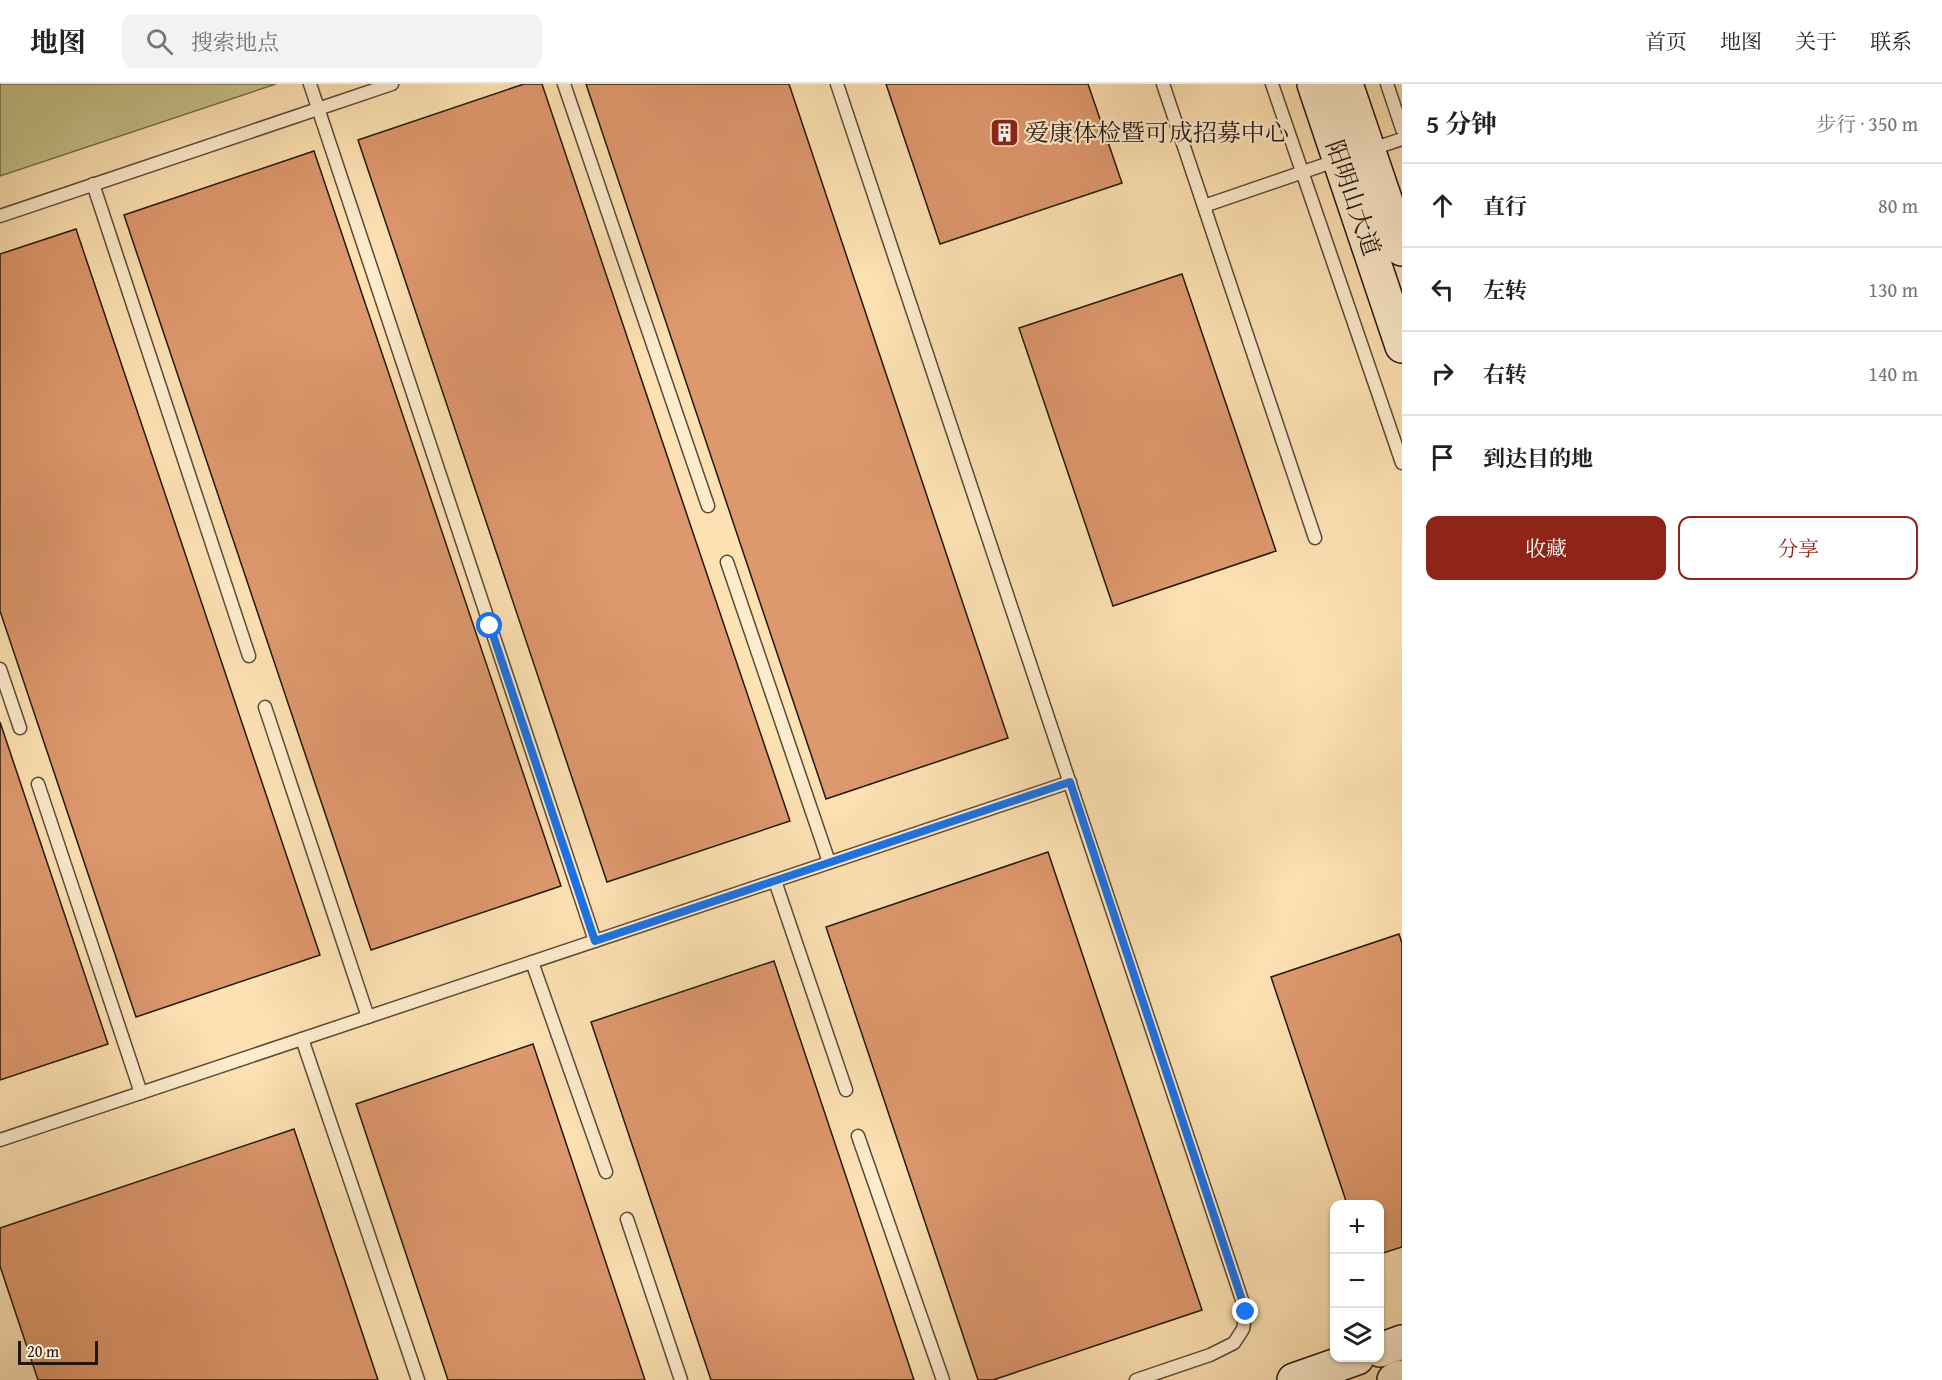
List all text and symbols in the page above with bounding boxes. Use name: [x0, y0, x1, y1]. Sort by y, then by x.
search box: [122, 14, 542, 68]
text: 地图: [30, 21, 86, 62]
icon: search: [143, 25, 176, 58]
text: 搜索地点: [191, 26, 279, 58]
text: 首页: [1645, 26, 1687, 57]
text: 地图: [1720, 26, 1762, 57]
text: 关于: [1795, 26, 1837, 57]
text: 联系: [1870, 26, 1912, 57]
text: 5 分钟: [1426, 104, 1497, 143]
text: 步行 · 350 m: [1816, 109, 1918, 138]
place label: 爱康体检暨可成招募中心: [1025, 115, 1289, 150]
building icon: 爱康体检暨可成招募中心: [988, 117, 1020, 149]
street label: 阳明山大道: [1317, 135, 1390, 260]
icon: ahead: [1426, 189, 1459, 222]
text: 直行: [1483, 190, 1527, 222]
text: 80 m: [1878, 191, 1918, 220]
icon: left: [1426, 273, 1459, 306]
text: 左转: [1483, 274, 1527, 306]
text: 130 m: [1868, 275, 1918, 304]
icon: right: [1426, 357, 1459, 390]
text: 右转: [1483, 358, 1527, 390]
text: 140 m: [1868, 359, 1918, 388]
icon: arrive: [1426, 441, 1459, 474]
text: 到达目的地: [1483, 442, 1593, 474]
button: 收藏: [1426, 516, 1666, 580]
button: 分享: [1678, 516, 1918, 580]
route start: [476, 612, 502, 638]
map controls: [1330, 1200, 1384, 1362]
button: +: [1330, 1200, 1384, 1254]
button: −: [1330, 1254, 1384, 1308]
route end: [1232, 1298, 1258, 1324]
button: layers: [1330, 1308, 1384, 1362]
scale bar: [18, 1338, 98, 1366]
text: 20 m: [27, 1339, 59, 1363]

